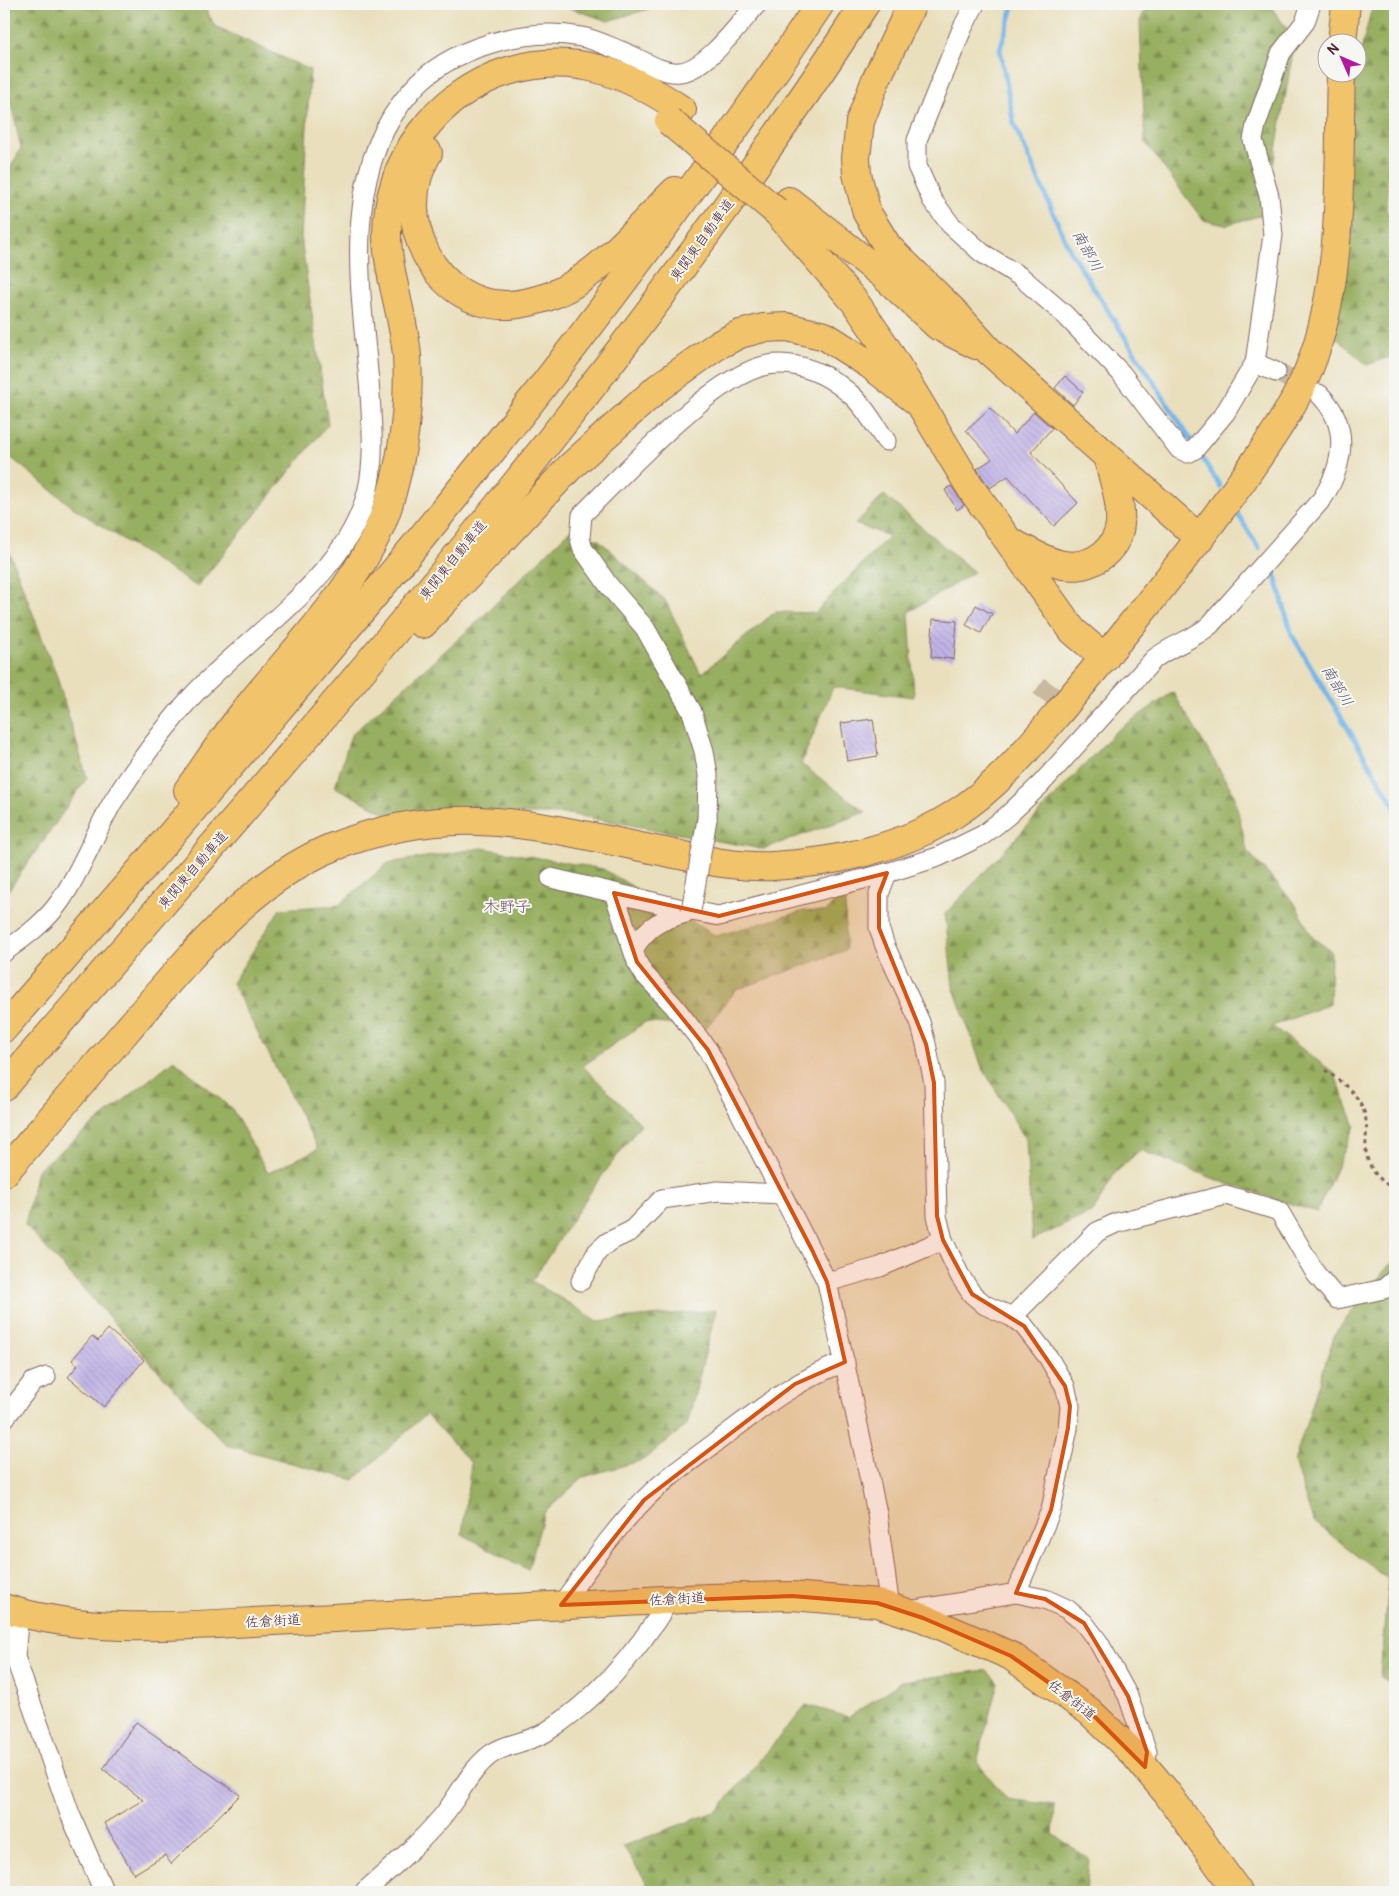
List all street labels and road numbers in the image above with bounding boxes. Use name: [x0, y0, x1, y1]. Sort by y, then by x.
street label: 東関東自動車道: [666, 195, 738, 285]
street label: 東関東自動車道: [416, 517, 490, 603]
street label: 東関東自動車道: [154, 827, 232, 913]
street label: 佐倉街道: [649, 1589, 705, 1609]
street label: 佐倉街道: [245, 1611, 301, 1631]
street label: 佐倉街道: [1045, 1676, 1099, 1724]

